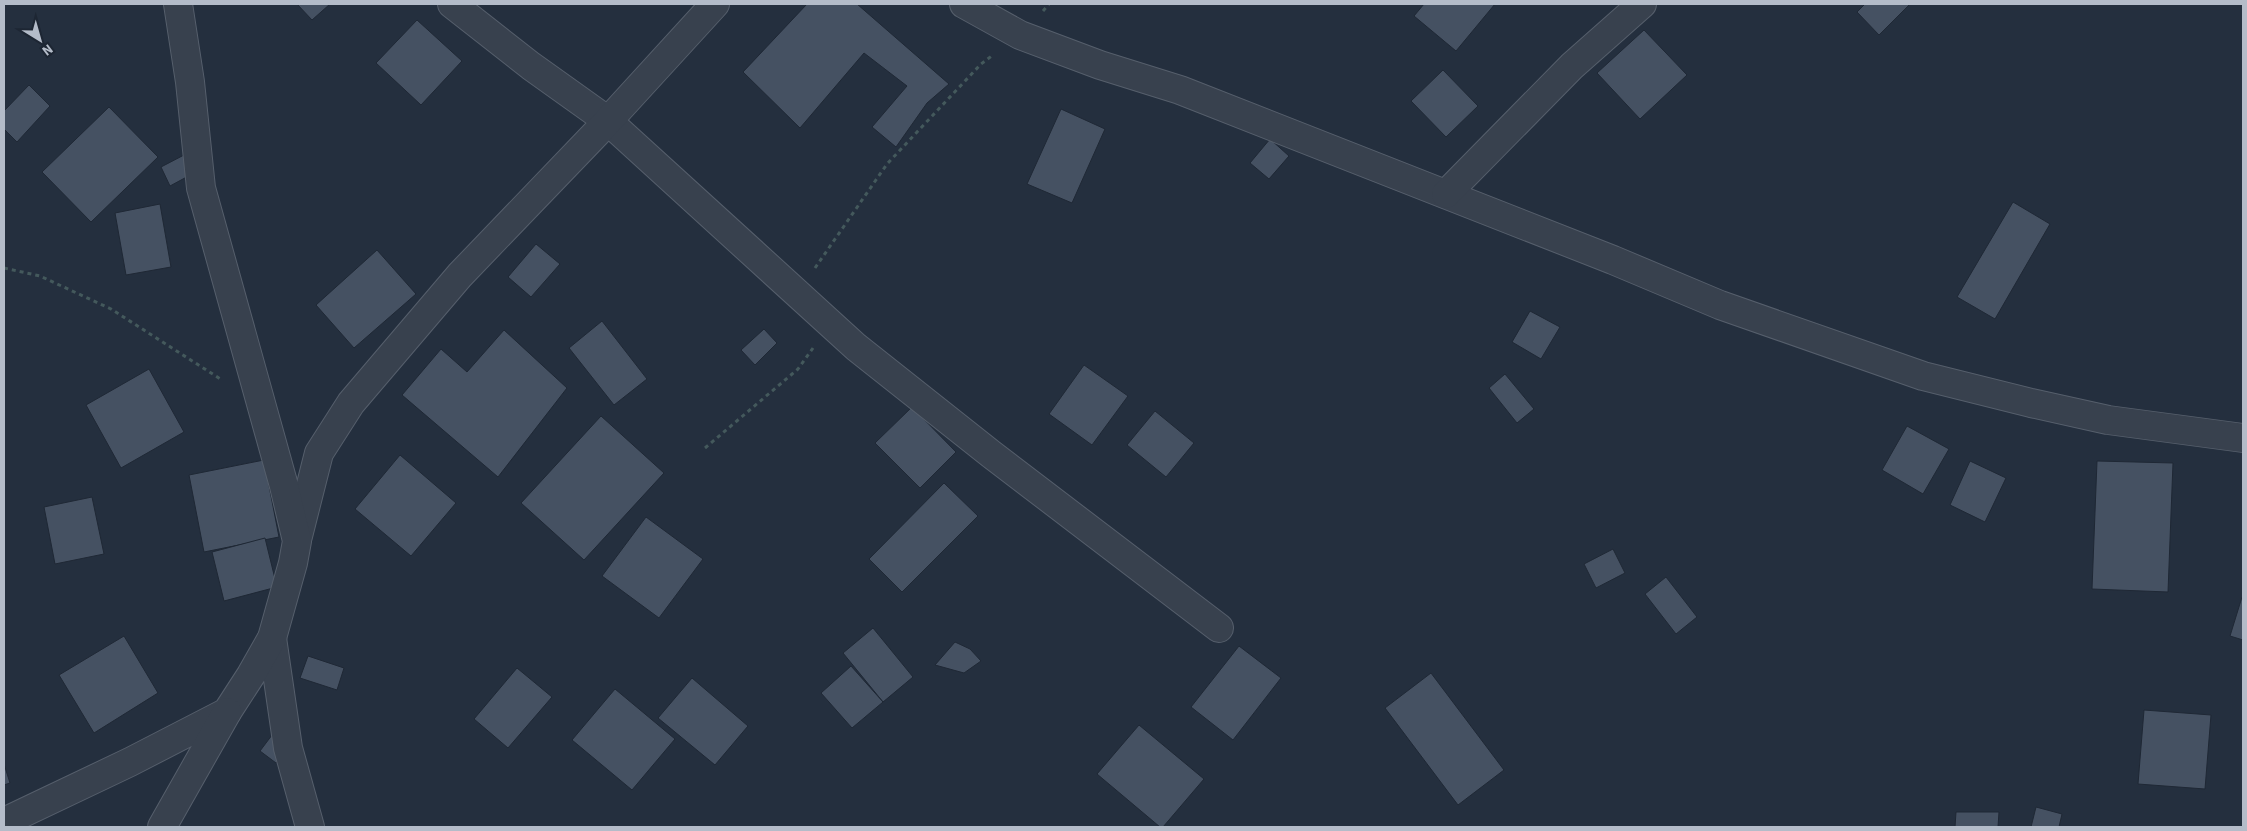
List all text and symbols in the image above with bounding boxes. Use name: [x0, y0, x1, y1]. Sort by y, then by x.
north arrow: [15, 15, 65, 65]
text: N: [37, 39, 57, 60]

